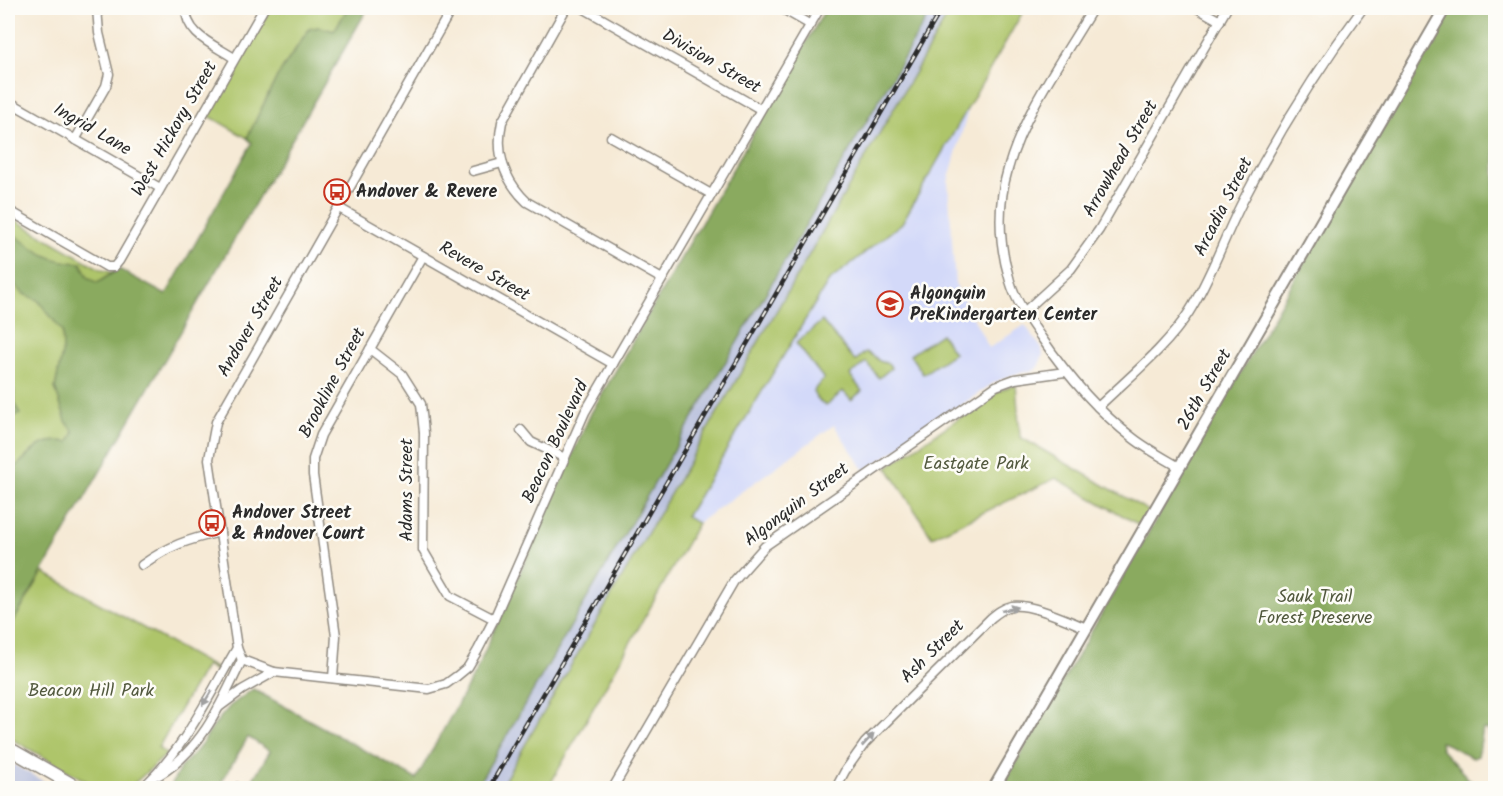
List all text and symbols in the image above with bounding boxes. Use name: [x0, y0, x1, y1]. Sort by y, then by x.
street label: Division Street: [656, 22, 767, 103]
street label: West Hickory Street: [124, 55, 226, 202]
street label: Arrowhead Street: [1076, 94, 1167, 223]
street label: Ingrid Lane: [47, 96, 137, 164]
street label: Arcadia Street: [1187, 151, 1262, 262]
bus stop icon: Andover & Revere: [322, 177, 352, 207]
place label: Andover & Revere: [356, 178, 498, 207]
street label: Revere Street: [433, 234, 536, 310]
street label: Andover Street: [210, 270, 292, 383]
place label: Algonquin PreKindergarten Center: [910, 280, 1099, 330]
school or university icon: Algonquin PreKindergarten Center: [875, 289, 905, 319]
street label: Brookline Street: [292, 322, 375, 443]
street label: 26th Street: [1170, 343, 1241, 436]
street label: Beacon Boulevard: [515, 375, 598, 508]
street label: Adams Street: [393, 437, 422, 542]
park label: Eastgate Park: [923, 450, 1029, 479]
street label: Algonquin Street: [738, 455, 857, 554]
place label: Andover Street & Andover Court: [232, 499, 366, 549]
bus stop icon: Andover Street & Andover Court: [197, 508, 227, 538]
park label: Sauk Trail Forest Preserve: [1258, 583, 1372, 633]
one-way arrow: [1001, 603, 1019, 613]
street label: Ash Street: [894, 612, 973, 691]
park label: Beacon Hill Park: [28, 677, 155, 706]
one-way arrow: [202, 690, 212, 707]
one-way arrow: [861, 734, 875, 748]

